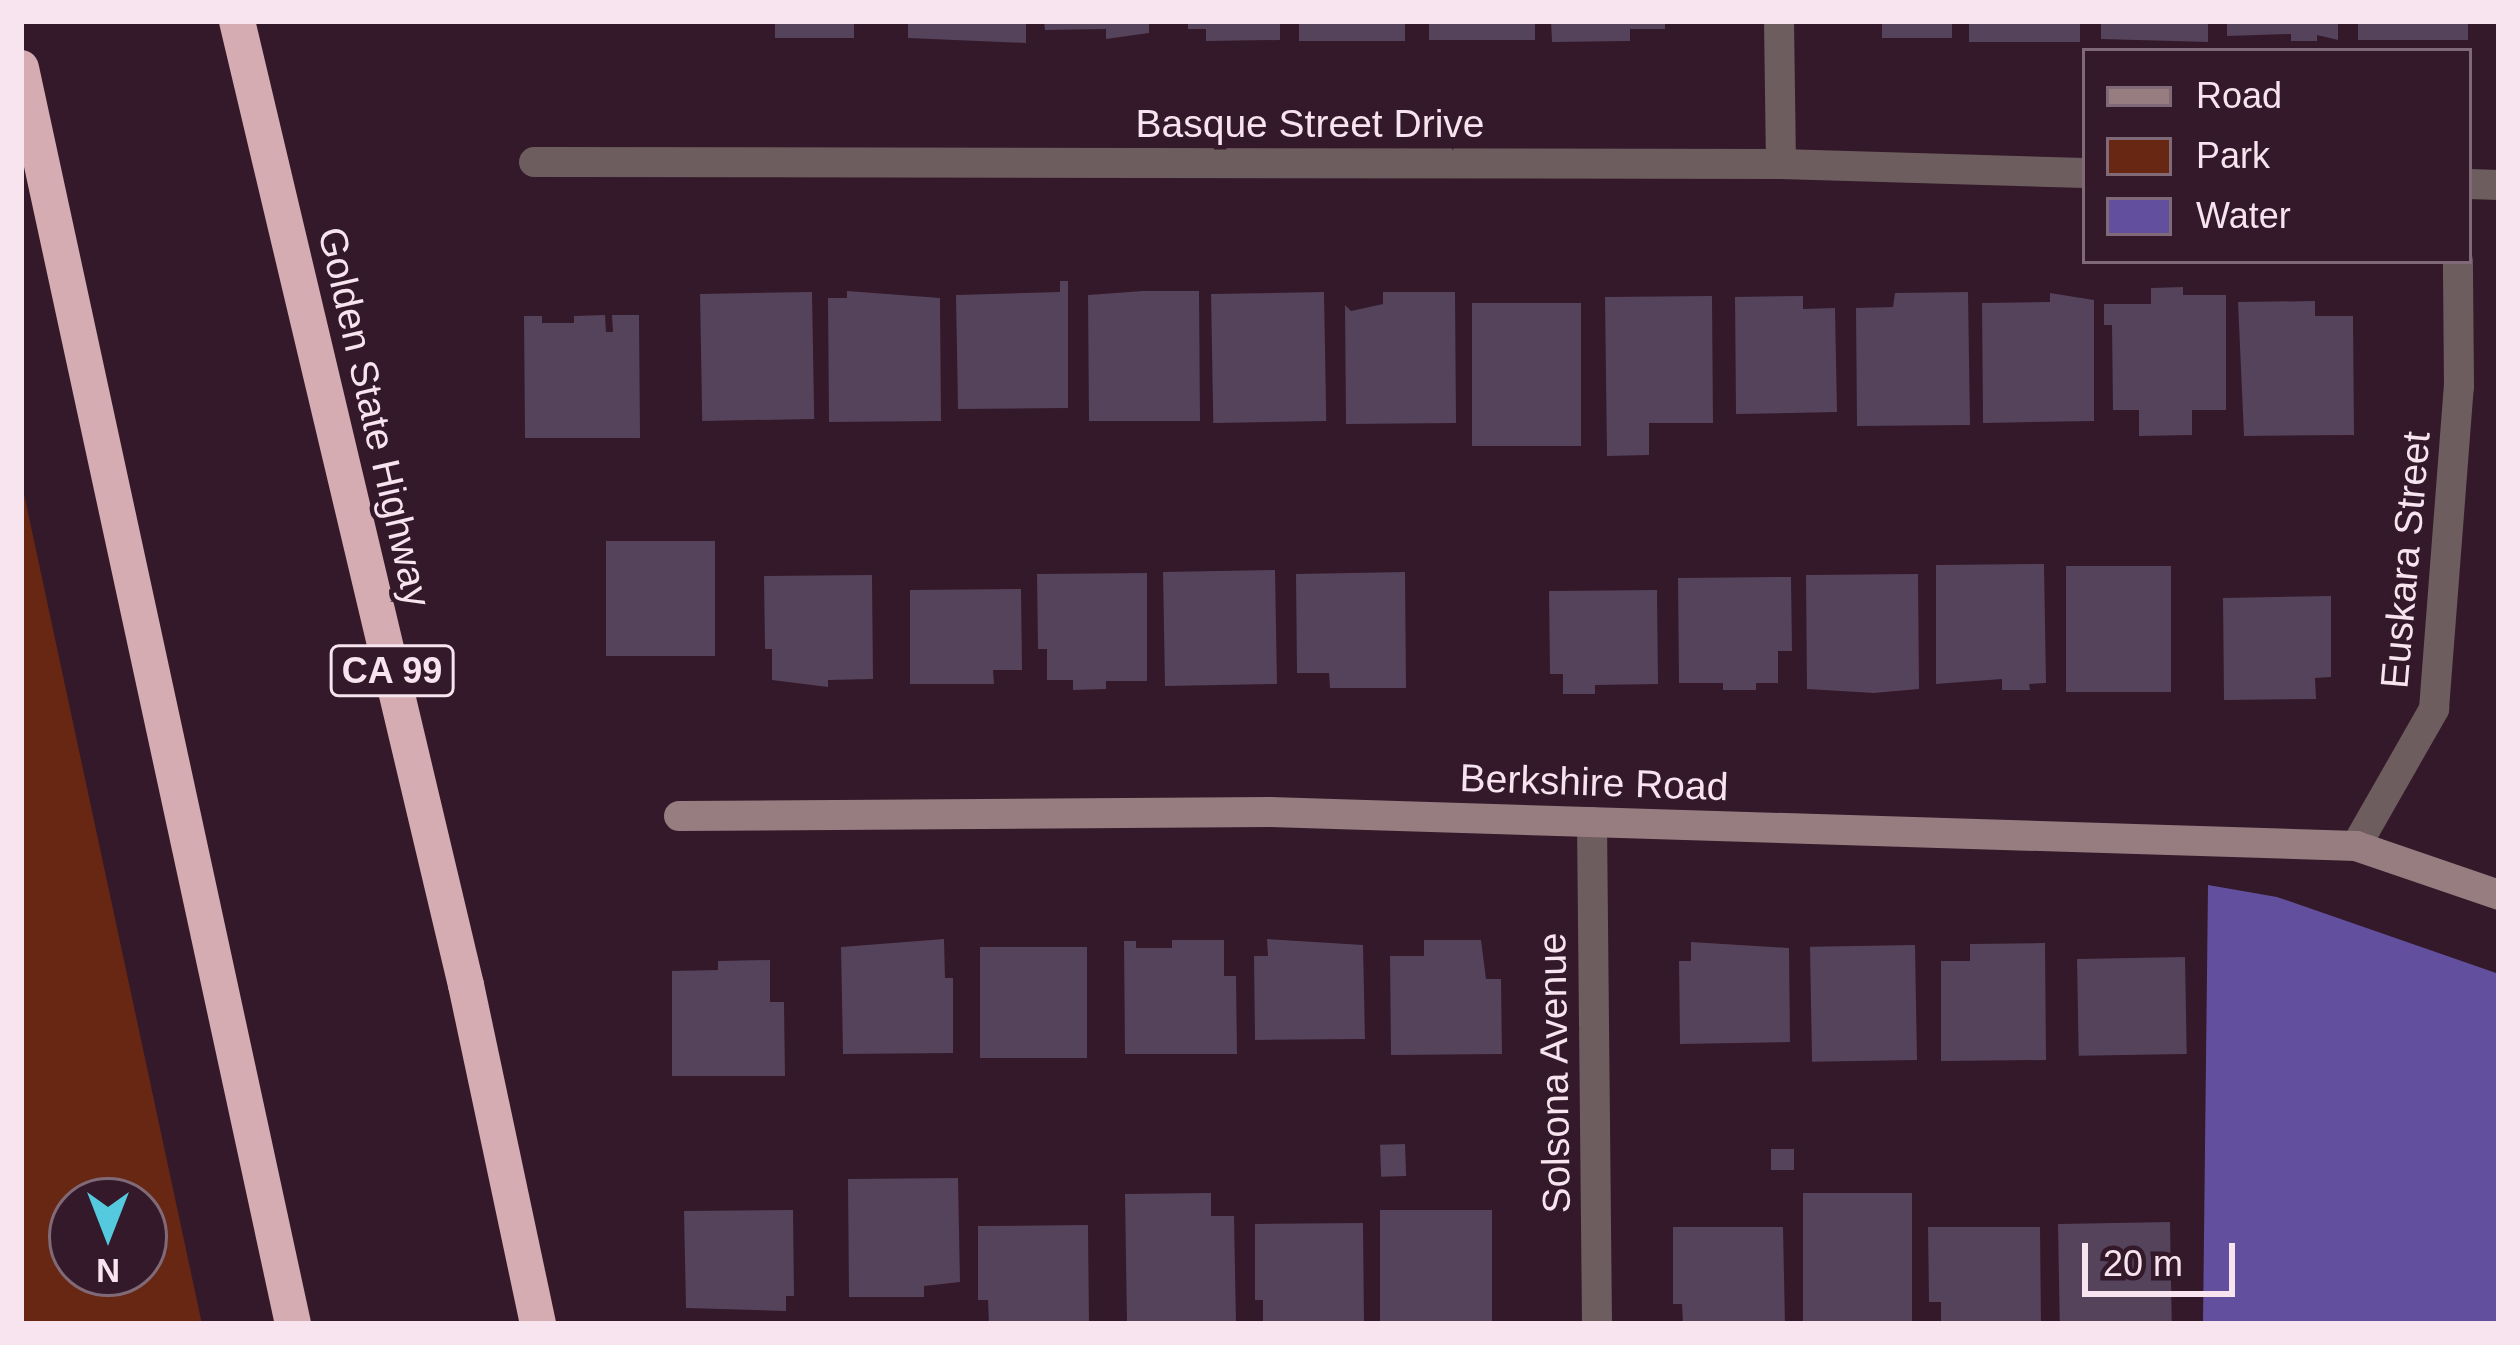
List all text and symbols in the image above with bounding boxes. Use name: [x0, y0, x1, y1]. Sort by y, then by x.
legend: [2082, 48, 2472, 264]
text: Road: [2196, 75, 2282, 116]
street label: Basque Street Drive: [1135, 101, 1485, 147]
text: Park: [2196, 135, 2270, 176]
text: Water: [2196, 195, 2291, 236]
street label: Golden State Highway: [308, 223, 440, 611]
street label: Euskara Street: [2371, 429, 2441, 691]
road number: CA 99: [326, 641, 458, 701]
street label: Berkshire Road: [1459, 755, 1729, 811]
street label: Solsona Avenue: [1529, 931, 1581, 1215]
north arrow: [48, 1177, 168, 1297]
scale bar: [2088, 1219, 2241, 1293]
text: 20 m: [2103, 1243, 2183, 1284]
text: N: [96, 1252, 120, 1289]

